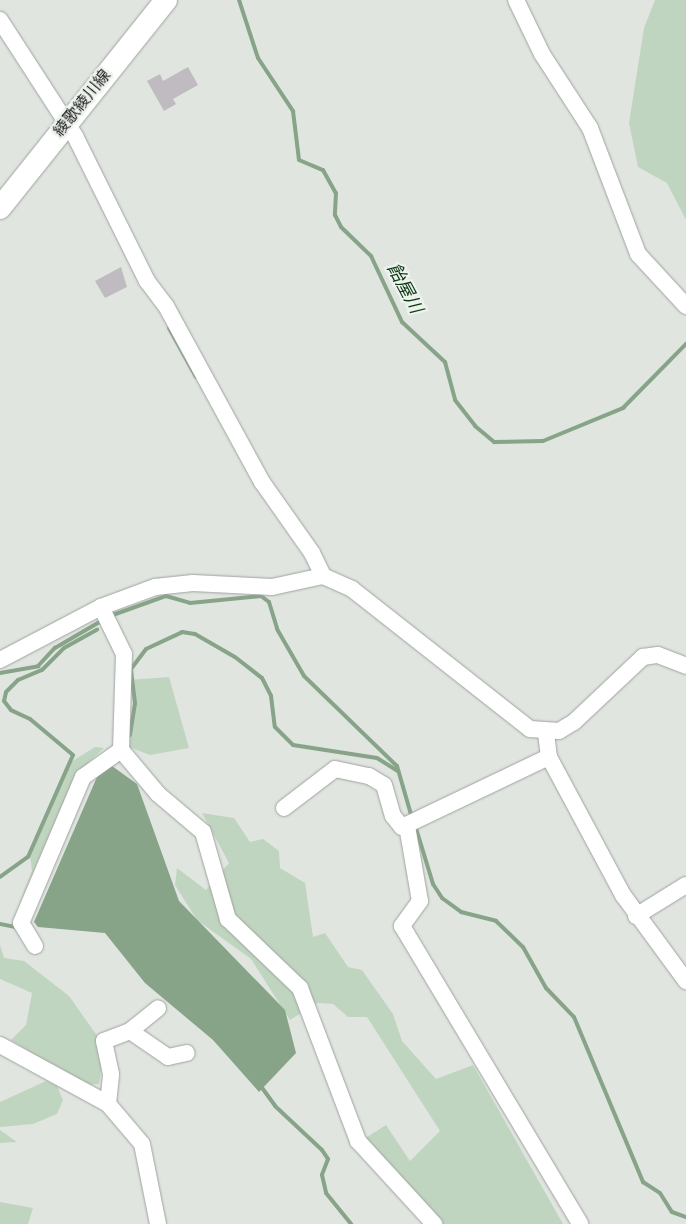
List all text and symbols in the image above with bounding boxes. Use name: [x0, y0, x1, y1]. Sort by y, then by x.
street label: 綾歌綾川線: [50, 67, 116, 141]
water label: 飴屋川: [381, 260, 425, 318]

